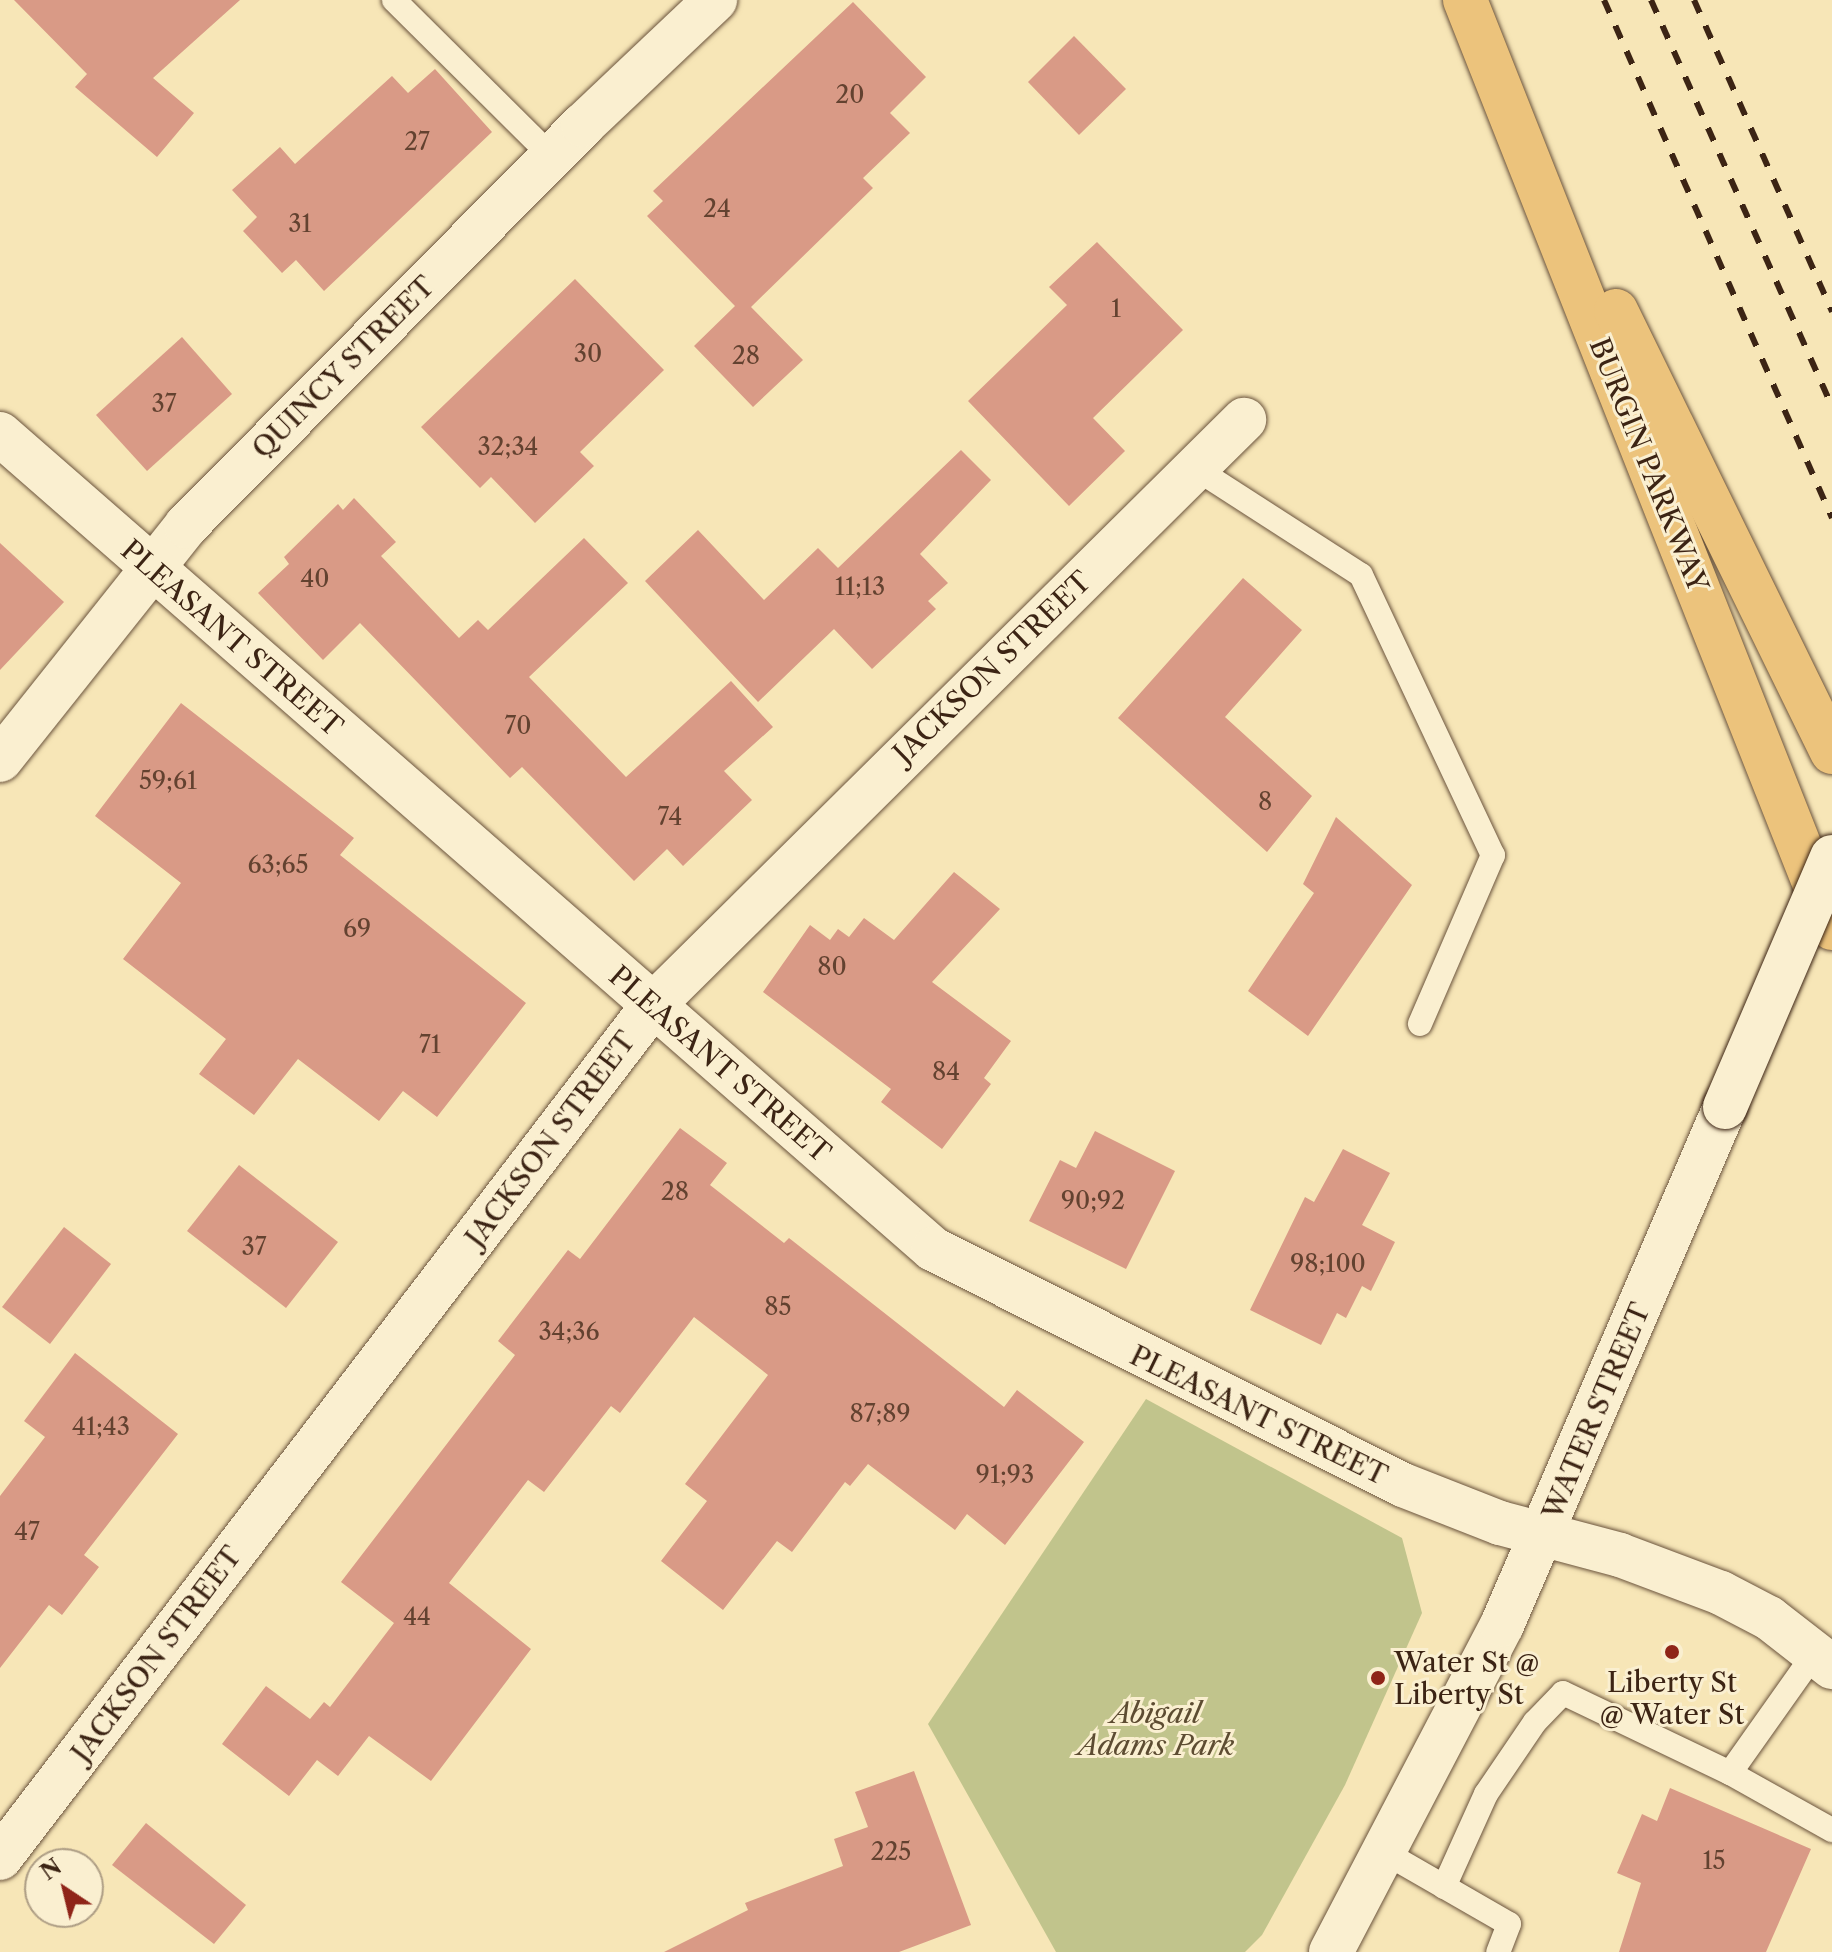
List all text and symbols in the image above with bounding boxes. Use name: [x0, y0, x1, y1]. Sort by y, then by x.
house number: 20: [835, 81, 865, 109]
house number: 27: [404, 128, 430, 156]
house number: 24: [703, 195, 731, 223]
house number: 31: [288, 210, 312, 238]
street label: QUINCY STREET: [245, 269, 441, 465]
house number: 1: [1111, 295, 1121, 323]
street label: BURGIN PARKWAY: [1583, 333, 1715, 597]
house number: 30: [574, 340, 602, 368]
house number: 28: [732, 342, 760, 370]
house number: 37: [151, 390, 177, 418]
house number: 32;34: [478, 433, 538, 461]
street label: PLEASANT STREET: [114, 532, 350, 744]
street label: JACKSON STREET: [886, 564, 1098, 770]
house number: 40: [300, 565, 330, 593]
house number: 11;13: [835, 573, 885, 601]
house number: 70: [504, 712, 532, 740]
house number: 59;61: [139, 767, 197, 795]
house number: 8: [1258, 788, 1272, 816]
house number: 74: [658, 803, 682, 831]
house number: 63;65: [247, 851, 309, 879]
house number: 69: [343, 915, 371, 943]
house number: 80: [817, 953, 847, 981]
street label: PLEASANT STREET: [602, 958, 838, 1170]
street label: JACKSON STREET: [458, 1025, 642, 1253]
house number: 71: [419, 1031, 441, 1059]
house number: 84: [932, 1058, 960, 1086]
house number: 28: [661, 1178, 689, 1206]
house number: 90;92: [1061, 1187, 1125, 1215]
house number: 37: [241, 1233, 267, 1261]
house number: 98;100: [1290, 1250, 1366, 1278]
house number: 85: [764, 1293, 792, 1321]
street label: WATER STREET: [1535, 1297, 1657, 1525]
house number: 34;36: [538, 1318, 600, 1346]
street label: PLEASANT STREET: [1124, 1338, 1394, 1492]
house number: 87;89: [849, 1400, 911, 1428]
house number: 41;43: [72, 1413, 130, 1441]
house number: 91;93: [976, 1461, 1034, 1489]
house number: 47: [14, 1518, 40, 1546]
street label: JACKSON STREET: [64, 1540, 248, 1768]
house number: 44: [403, 1603, 431, 1631]
marker: Liberty St @ Water St: [1663, 1643, 1681, 1661]
place label: Water St @ Liberty St: [1394, 1645, 1540, 1711]
place label: Liberty St @ Water St: [1599, 1665, 1745, 1731]
marker: Water St @ Liberty St: [1369, 1669, 1387, 1687]
park label: Abigail Adams Park: [1078, 1696, 1234, 1762]
house number: 225: [871, 1838, 911, 1866]
house number: 15: [1702, 1847, 1726, 1875]
north arrow: [24, 1848, 104, 1928]
text: N: [36, 1853, 67, 1886]

